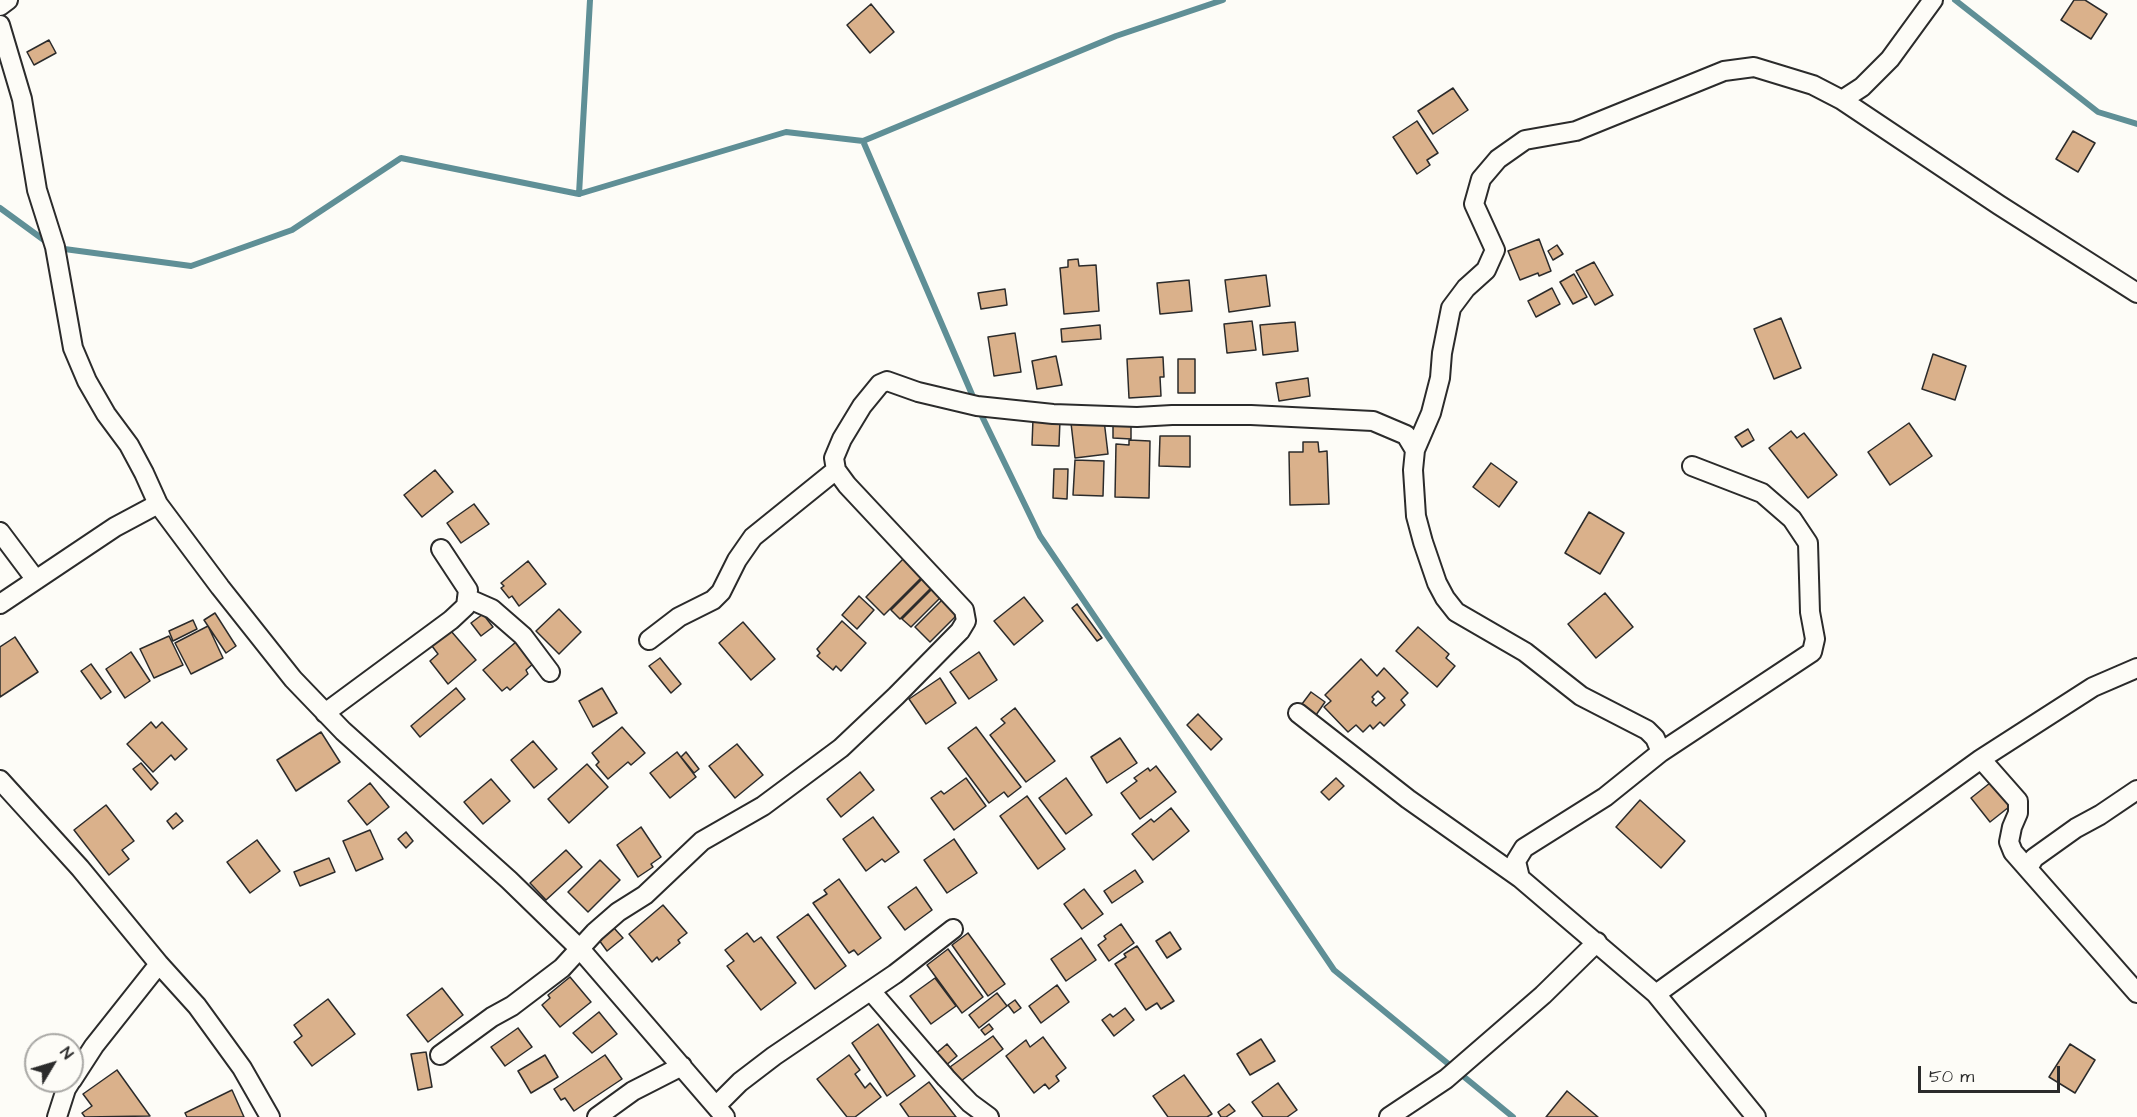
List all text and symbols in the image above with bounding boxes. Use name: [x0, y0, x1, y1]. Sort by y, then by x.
north arrow: [24, 1033, 84, 1093]
text: N: [55, 1042, 78, 1064]
scale bar: [1921, 1054, 2064, 1092]
text: 50 m: [1929, 1064, 1974, 1089]

